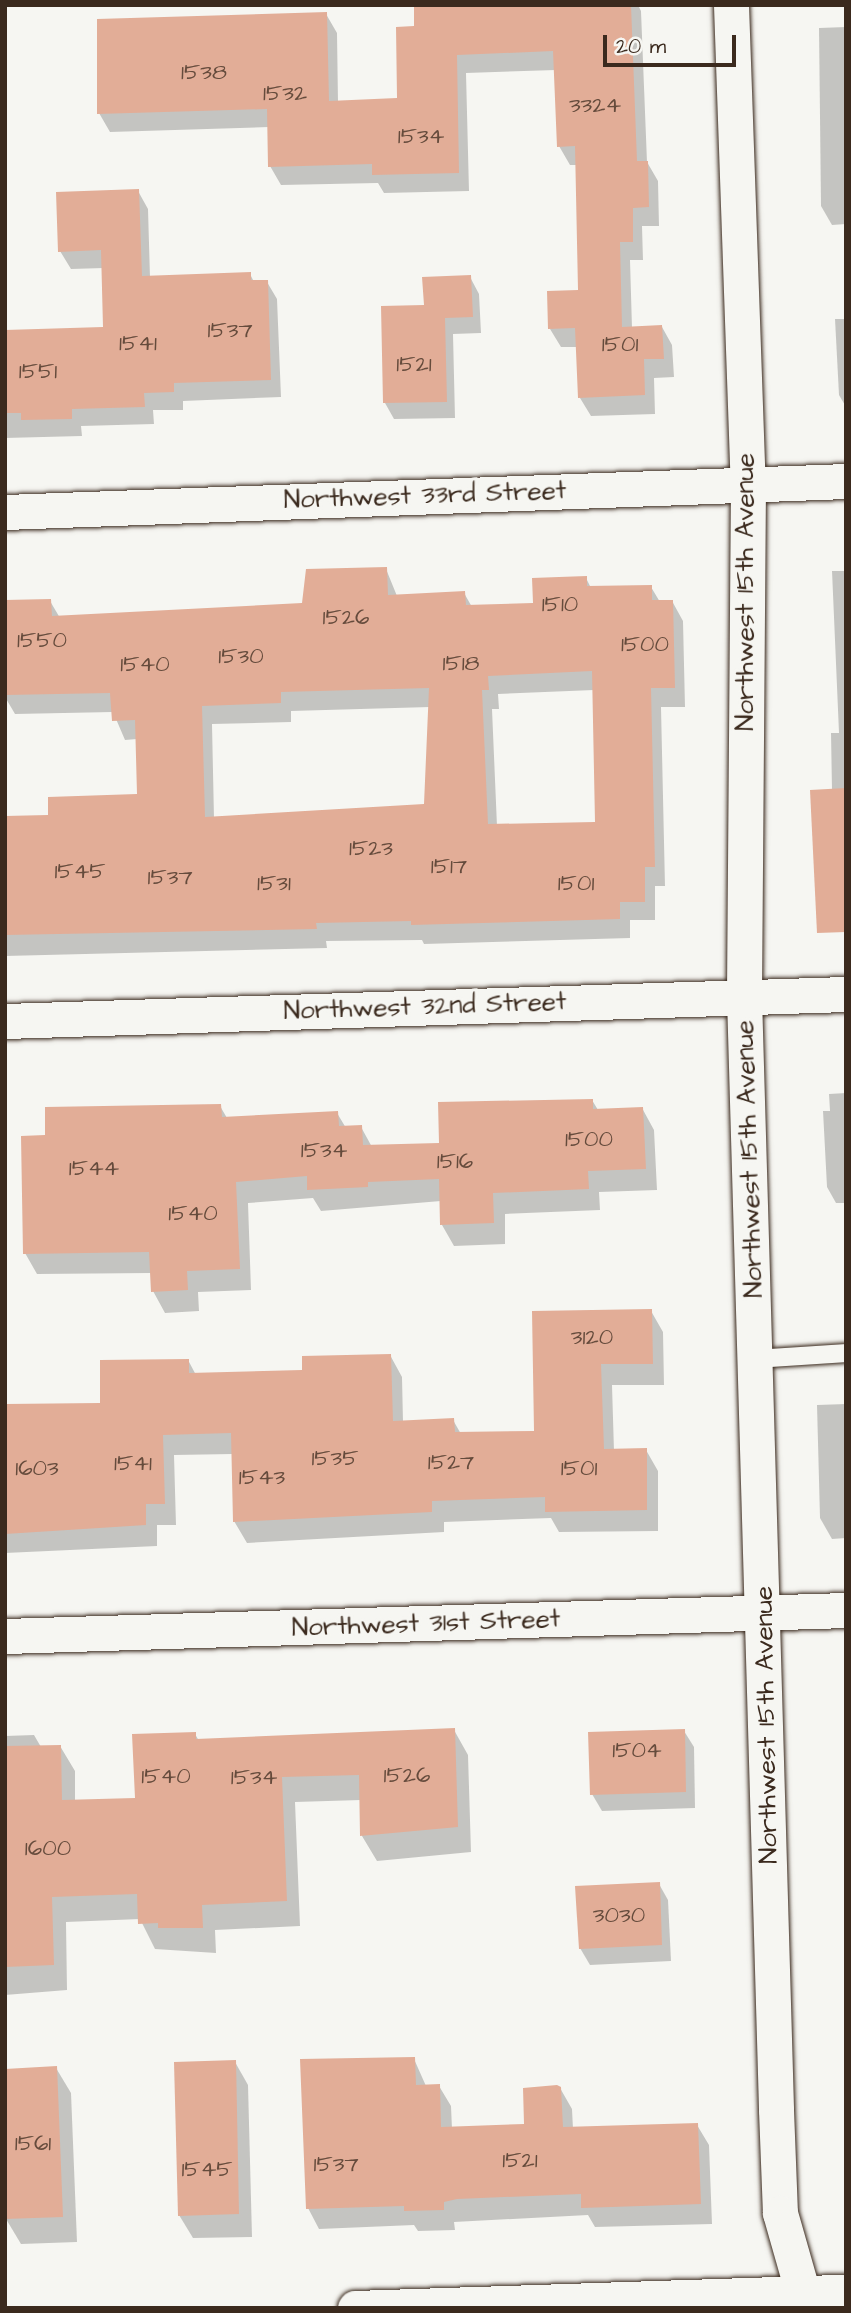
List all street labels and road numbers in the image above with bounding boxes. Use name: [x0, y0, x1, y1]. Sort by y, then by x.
street label: Northwest 15th Avenue: [730, 453, 762, 731]
street label: Northwest 33rd Street: [283, 475, 567, 517]
street label: Northwest 32nd Street: [283, 986, 567, 1028]
street label: Northwest 15th Avenue: [730, 1020, 770, 1298]
street label: Northwest 15th Avenue: [749, 1586, 785, 1864]
street label: Northwest 31st Street: [291, 1604, 561, 1644]

